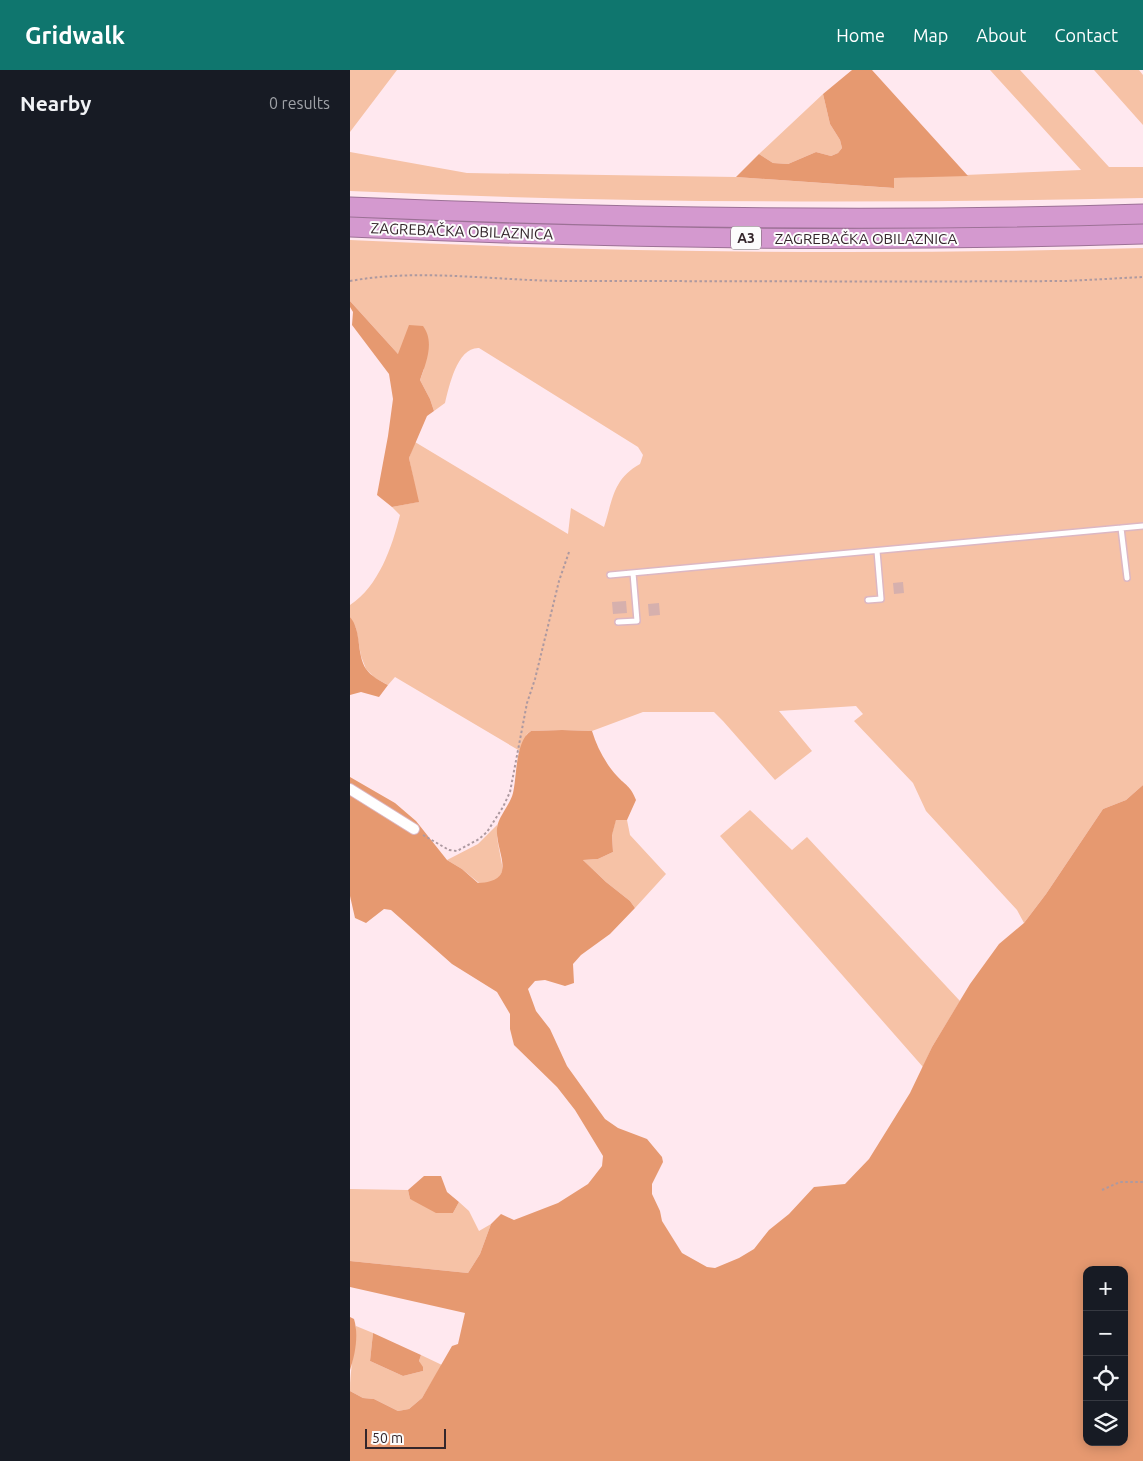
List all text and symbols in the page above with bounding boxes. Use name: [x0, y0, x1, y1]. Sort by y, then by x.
text: Gridwalk: [25, 22, 125, 49]
text: Home: [836, 25, 885, 45]
text: Map: [913, 25, 948, 45]
text: About: [976, 25, 1026, 45]
text: Contact: [1054, 25, 1118, 45]
text: Nearby: [20, 91, 91, 115]
text: 0 results: [269, 94, 330, 112]
street label: ZAGREBAČKA OBILAZNICA: [370, 219, 554, 243]
road number: A3: [731, 226, 761, 250]
street label: ZAGREBAČKA OBILAZNICA: [775, 230, 958, 247]
map controls: [1083, 1266, 1128, 1446]
button: +: [1083, 1266, 1128, 1311]
button: −: [1083, 1311, 1128, 1356]
button: locate: [1083, 1356, 1128, 1401]
button: layers: [1083, 1401, 1128, 1446]
scale bar: [365, 1426, 446, 1449]
text: 50 m: [372, 1430, 403, 1446]

